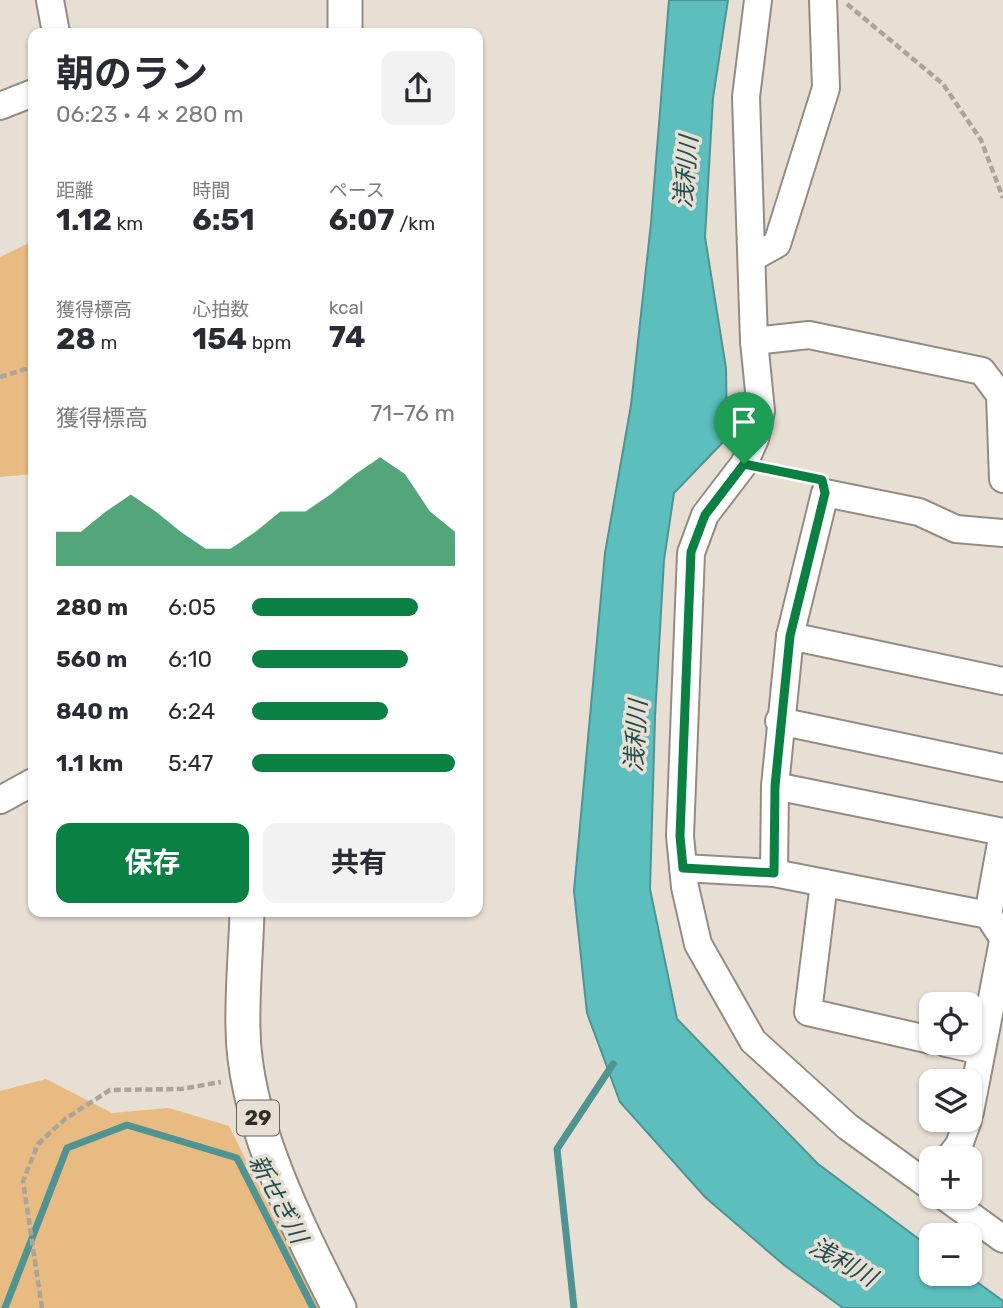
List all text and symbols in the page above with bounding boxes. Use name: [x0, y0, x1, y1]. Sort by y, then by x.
text: 朝のラン: [56, 51, 208, 97]
button: share: [381, 51, 455, 125]
text: 06:23 · 4 × 280 m: [56, 100, 244, 128]
water label: 浅利川: [669, 132, 703, 209]
text: 距離: [56, 179, 94, 202]
text: 時間: [192, 179, 230, 202]
text: ペース: [329, 179, 385, 202]
text: 1.12: [56, 202, 112, 238]
text: 6:51: [192, 202, 255, 238]
text: 6:07: [329, 202, 395, 238]
text: km: [112, 212, 143, 235]
text: /km: [395, 212, 435, 235]
text: kcal: [329, 296, 364, 319]
text: 獲得標高: [56, 298, 132, 321]
text: 心拍数: [192, 298, 249, 321]
text: 74: [329, 319, 365, 355]
text: 28: [56, 321, 96, 357]
text: 154: [192, 321, 247, 357]
text: m: [96, 331, 117, 354]
text: bpm: [247, 331, 291, 354]
pin: [714, 392, 774, 464]
text: 71–76 m: [370, 399, 455, 427]
icon: arrive: [725, 403, 763, 441]
text: 獲得標高: [56, 404, 148, 432]
text: 280 m: [56, 593, 128, 621]
text: 6:05: [168, 593, 216, 621]
text: 560 m: [56, 645, 127, 673]
text: 6:10: [168, 645, 212, 673]
water label: 浅利川: [620, 696, 653, 773]
text: 840 m: [56, 697, 129, 725]
text: 6:24: [168, 697, 215, 725]
text: 1.1 km: [56, 749, 123, 777]
text: 5:47: [168, 749, 213, 777]
button: 保存: [56, 823, 249, 903]
button: 共有: [263, 823, 455, 903]
map controls: [919, 992, 982, 1286]
button: locate: [919, 992, 982, 1055]
button: layers: [919, 1069, 982, 1132]
road number: 29: [237, 1100, 279, 1136]
button: +: [919, 1146, 982, 1209]
water label: 新せぎ川: [243, 1150, 314, 1251]
button: −: [919, 1223, 982, 1286]
water label: 浅利川: [805, 1232, 884, 1294]

